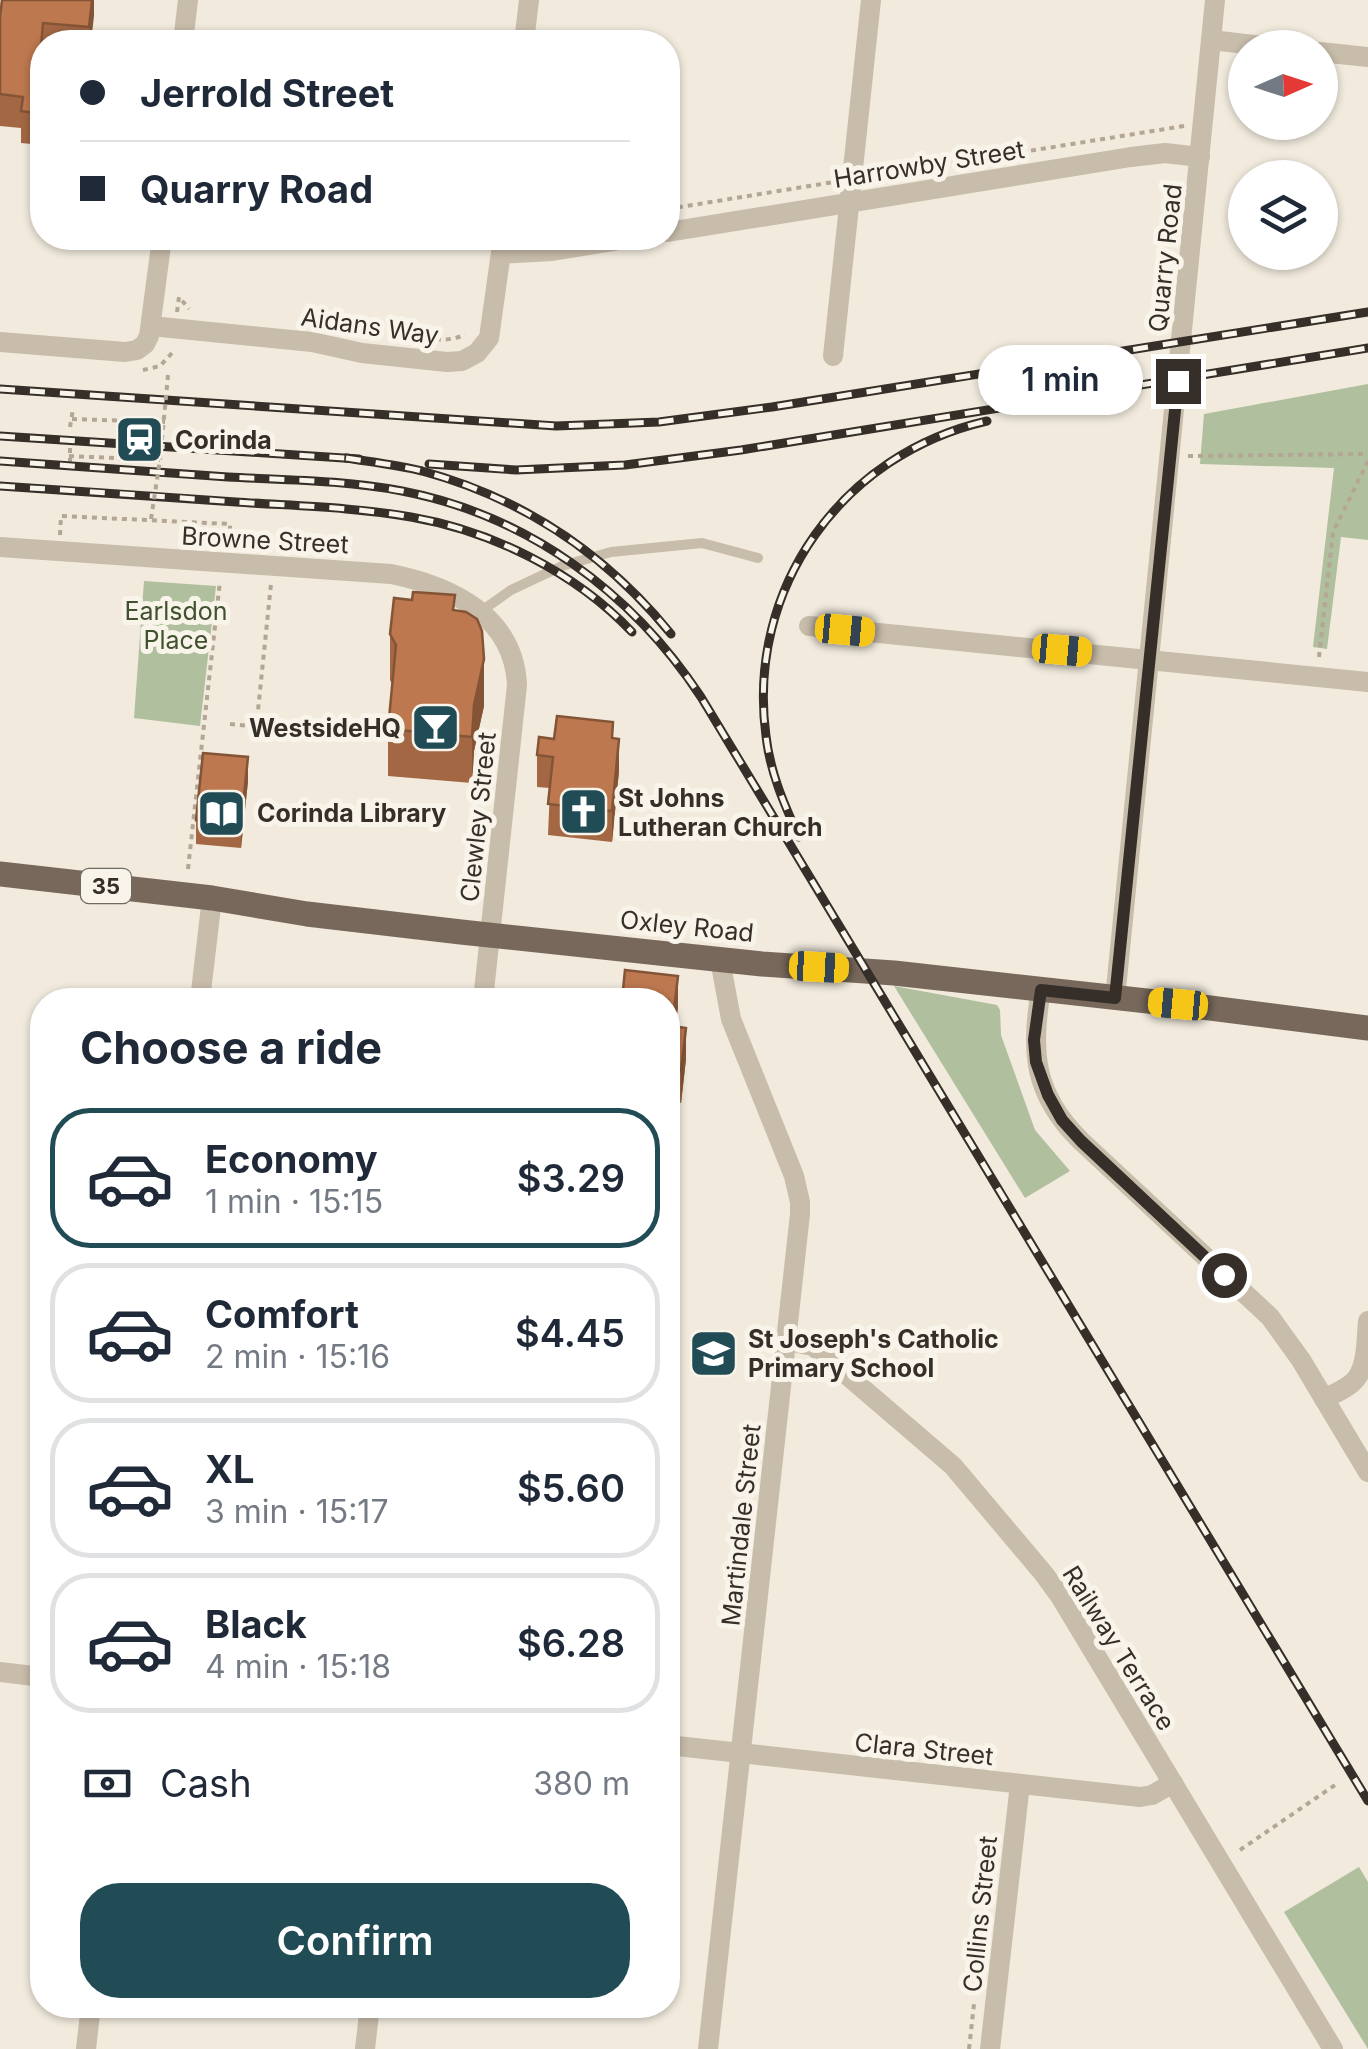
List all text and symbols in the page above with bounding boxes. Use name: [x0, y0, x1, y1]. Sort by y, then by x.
north arrow: [1228, 30, 1338, 140]
map controls: [1228, 30, 1338, 270]
text: Jerrold Street: [140, 70, 394, 116]
street label: Harrowby Street: [831, 134, 1027, 194]
button: layers: [1228, 160, 1338, 270]
text: Quarry Road: [140, 166, 373, 212]
street label: Quarry Road: [1142, 182, 1188, 334]
street label: Aidans Way: [299, 301, 441, 351]
callout: 1 min: [978, 346, 1143, 416]
route end: [1156, 359, 1201, 404]
text: 1 min: [1021, 360, 1100, 399]
station icon: Corinda: [114, 414, 166, 466]
place label: Corinda: [175, 425, 272, 455]
street label: Browne Street: [181, 521, 349, 559]
park label: Earlsdon Place: [124, 596, 228, 655]
car: [814, 612, 876, 648]
car: [1031, 632, 1093, 668]
bar icon: WestsideHQ: [410, 702, 462, 754]
place label: WestsideHQ: [249, 713, 401, 743]
street label: Clewley Street: [454, 731, 502, 903]
place label: St Johns Lutheran Church: [618, 783, 823, 842]
church icon: St Johns Lutheran Church: [557, 786, 609, 838]
library icon: Corinda Library: [196, 787, 248, 839]
place label: Corinda Library: [257, 798, 446, 828]
road number: 35: [81, 869, 131, 903]
street label: Oxley Road: [619, 904, 755, 948]
car: [788, 950, 850, 984]
car: [1147, 986, 1209, 1022]
text: Choose a ride: [80, 1020, 382, 1075]
icon: car: [85, 1133, 175, 1223]
text: Economy: [205, 1136, 378, 1182]
text: $3.29: [517, 1155, 625, 1201]
text: 1 min · 15:15: [205, 1182, 383, 1221]
route start: [1202, 1253, 1247, 1298]
icon: car: [85, 1288, 175, 1378]
text: Comfort: [205, 1291, 359, 1337]
text: $4.45: [515, 1310, 625, 1356]
place label: St Joseph's Catholic Primary School: [748, 1324, 999, 1383]
school or university icon: St Joseph's Catholic Primary School: [687, 1327, 739, 1379]
text: 2 min · 15:16: [205, 1337, 390, 1376]
street label: Martindale Street: [715, 1422, 767, 1628]
icon: car: [85, 1443, 175, 1533]
text: XL: [205, 1446, 255, 1492]
text: $5.60: [517, 1465, 625, 1511]
text: 3 min · 15:17: [205, 1492, 388, 1531]
street label: Railway Terrace: [1056, 1560, 1182, 1736]
icon: car: [85, 1598, 175, 1688]
text: Black: [205, 1601, 307, 1647]
text: $6.28: [517, 1620, 625, 1666]
text: 4 min · 15:18: [205, 1647, 391, 1686]
street label: Clara Street: [853, 1727, 995, 1771]
icon: cash: [80, 1756, 135, 1811]
text: Cash: [160, 1760, 252, 1806]
text: 380 m: [533, 1764, 630, 1803]
street label: Collins Street: [957, 1834, 1003, 1994]
button: Confirm: [80, 1883, 630, 1998]

